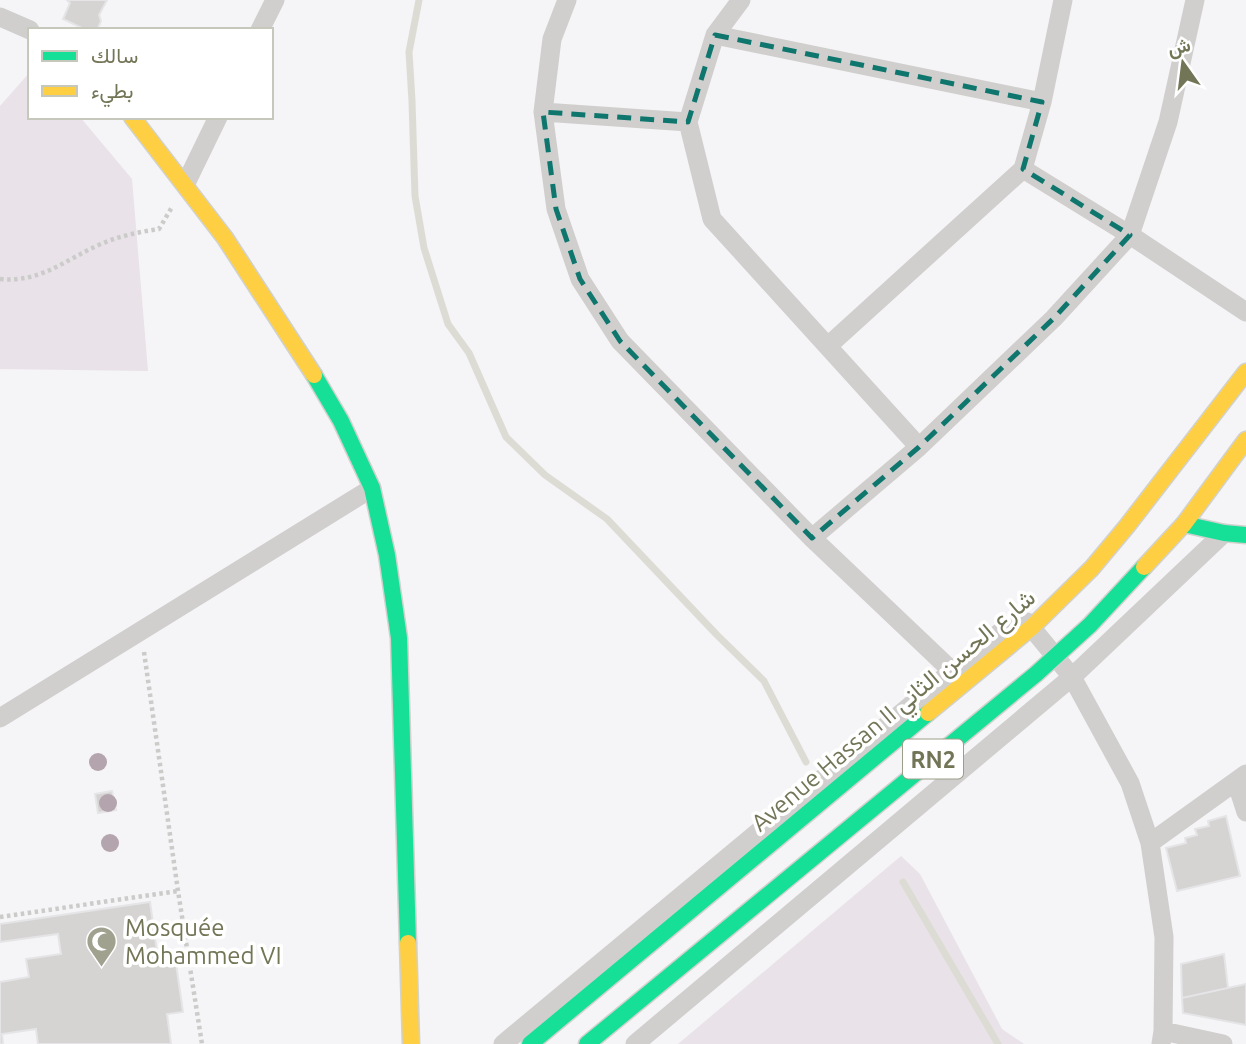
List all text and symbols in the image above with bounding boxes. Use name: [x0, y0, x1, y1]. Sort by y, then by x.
legend: [28, 28, 273, 119]
north arrow: [1148, 28, 1218, 98]
text: ش: [1165, 33, 1193, 61]
text: سالك: [91, 43, 138, 67]
text: بطيء: [91, 78, 134, 108]
street label: Avenue Hassan II شارع الحسن الثاني: [746, 583, 1044, 841]
road number: RN2: [903, 740, 963, 778]
place label: Mosquée Mohammed VI: [125, 914, 282, 969]
mosque icon: Mosquée Mohammed VI: [85, 924, 119, 968]

